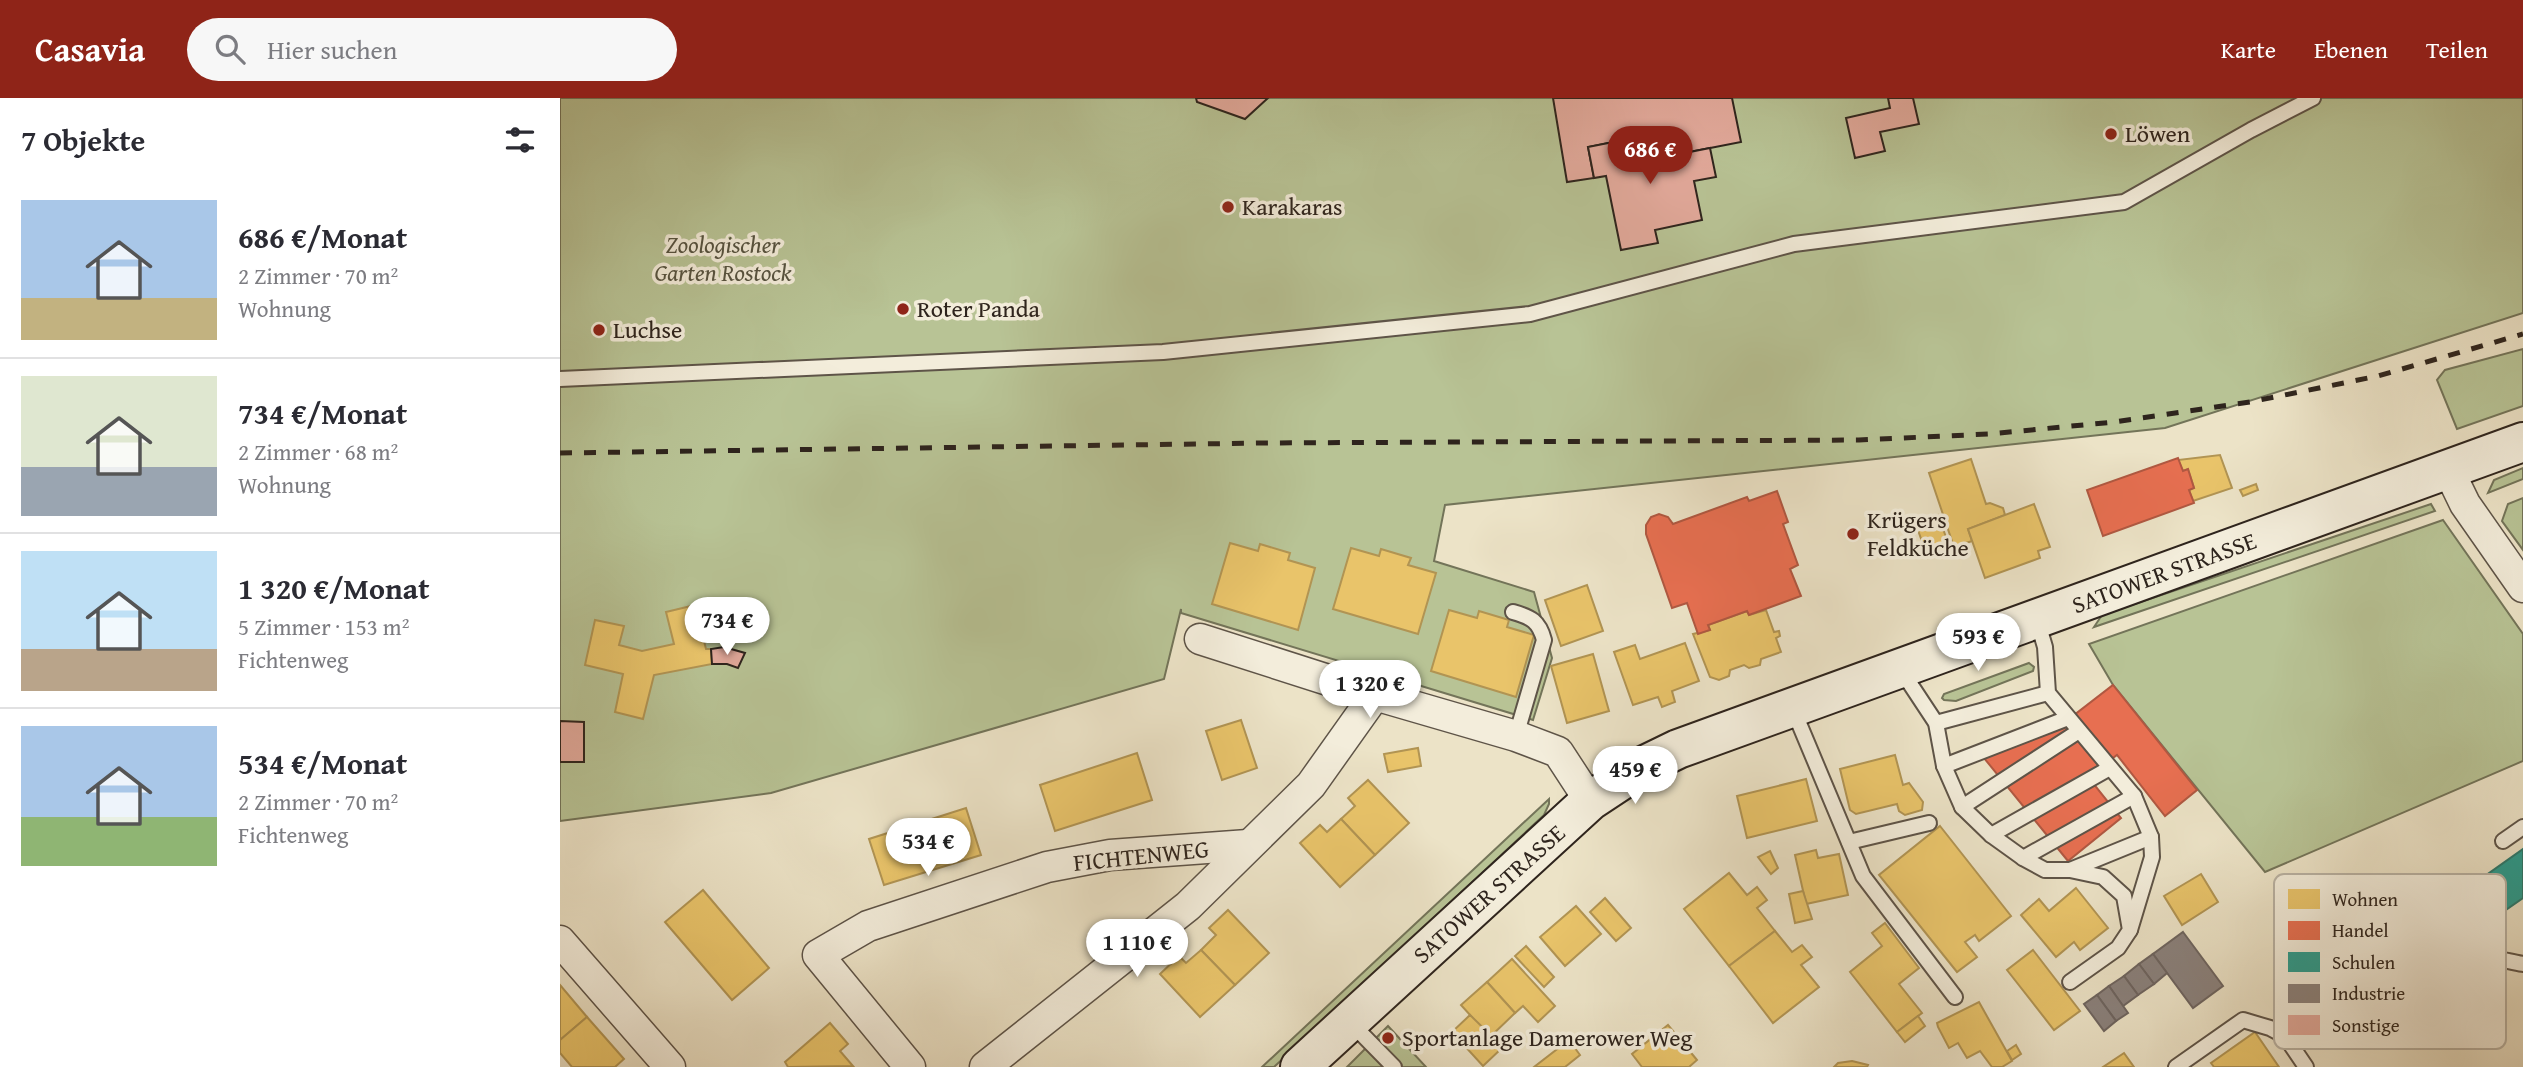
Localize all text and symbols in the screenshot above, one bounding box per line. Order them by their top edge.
search box [187,18,677,81]
text: Casavia [35,25,145,73]
icon: search [211,30,249,68]
text: Hier suchen [267,30,397,69]
text: Karte [2221,32,2276,67]
text: Ebenen [2314,32,2388,67]
text: Teilen [2426,32,2488,67]
place label: Löwen [2125,116,2191,151]
text: 7 Objekte [21,118,145,162]
icon: filters [501,121,539,159]
pin: 686 € [1601,126,1699,186]
marker: Löwen [2103,126,2119,142]
text: 686 € [1624,132,1676,165]
place label: Karakaras [1242,189,1343,224]
marker: Karakaras [1220,199,1236,215]
text: 686 €/Monat [238,215,407,259]
park label: Zoologischer Garten Rostock [655,227,792,290]
icon: home [77,228,161,312]
text: 2 Zimmer · 70 m² [238,259,398,292]
place label: Roter Panda [917,291,1041,326]
text: Wohnung [238,292,331,325]
marker: Roter Panda [895,301,911,317]
place label: Luchse [613,312,682,347]
marker: Luchse [591,322,607,338]
text: 734 €/Monat [238,391,407,435]
icon: home [77,404,161,488]
text: 2 Zimmer · 68 m² [238,435,398,468]
text: Wohnung [238,468,331,501]
place label: Krügers Feldküche [1867,502,1969,565]
street label: SATOWER STRASSE [2067,523,2261,622]
marker: Krügers Feldküche [1845,526,1861,542]
text: 1 320 €/Monat [238,566,430,610]
icon: home [77,579,161,663]
pin: 734 € [678,598,776,657]
text: 734 € [701,603,753,636]
text: 5 Zimmer · 153 m² [238,610,409,643]
pin: 593 € [1929,614,2027,673]
text: 593 € [1952,619,2004,652]
text: Fichtenweg [238,643,348,676]
pin: 1 320 € [1305,660,1435,720]
text: 1 320 € [1335,666,1405,699]
text: 534 €/Monat [238,741,407,785]
pin: 459 € [1586,746,1684,806]
text: 459 € [1609,752,1661,785]
icon: home [77,754,161,838]
text: 2 Zimmer · 70 m² [238,785,398,818]
street label: SATOWER STRASSE [1405,816,1572,972]
text: Fichtenweg [238,818,348,851]
pin: 534 € [879,818,977,878]
text: 534 € [902,824,954,857]
street label: FICHTENWEG [1071,831,1210,880]
legend [2274,874,2506,1049]
text: Wohnen [2332,885,2398,913]
text: Handel [2332,916,2389,944]
pin: 1 110 € [1072,920,1202,979]
text: 1 110 € [1102,925,1172,958]
text: Schulen [2332,948,2396,976]
text: Industrie [2332,979,2405,1007]
text: Sonstige [2332,1011,2400,1039]
place label: Sportanlage Damerower Weg [1402,1020,1693,1055]
marker: Sportanlage Damerower Weg [1380,1030,1396,1046]

